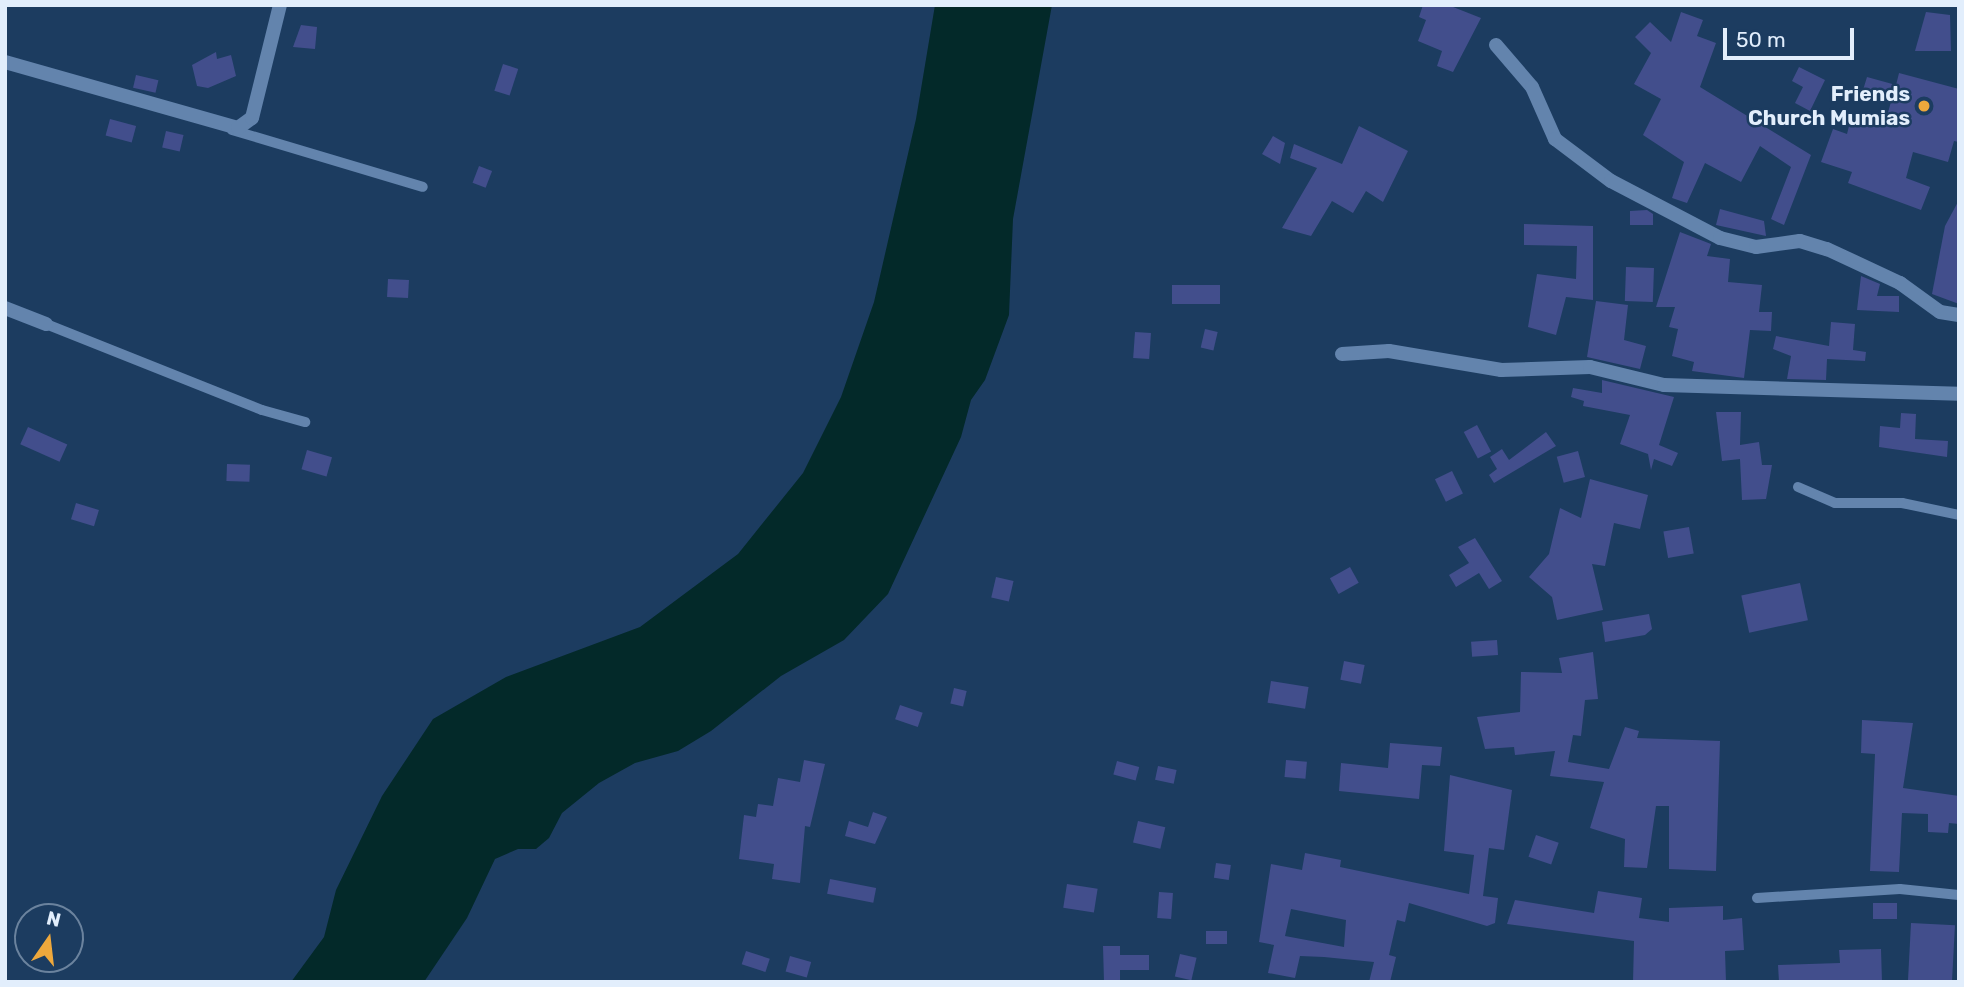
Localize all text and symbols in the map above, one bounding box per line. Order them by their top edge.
scale bar [1726,14,1857,58]
text: 50 m [1736,27,1786,52]
place label: Friends Church Mumias [1748,81,1910,131]
marker: Friends Church Mumias [1916,98,1932,114]
north arrow [14,903,84,973]
text: N [44,906,63,932]

